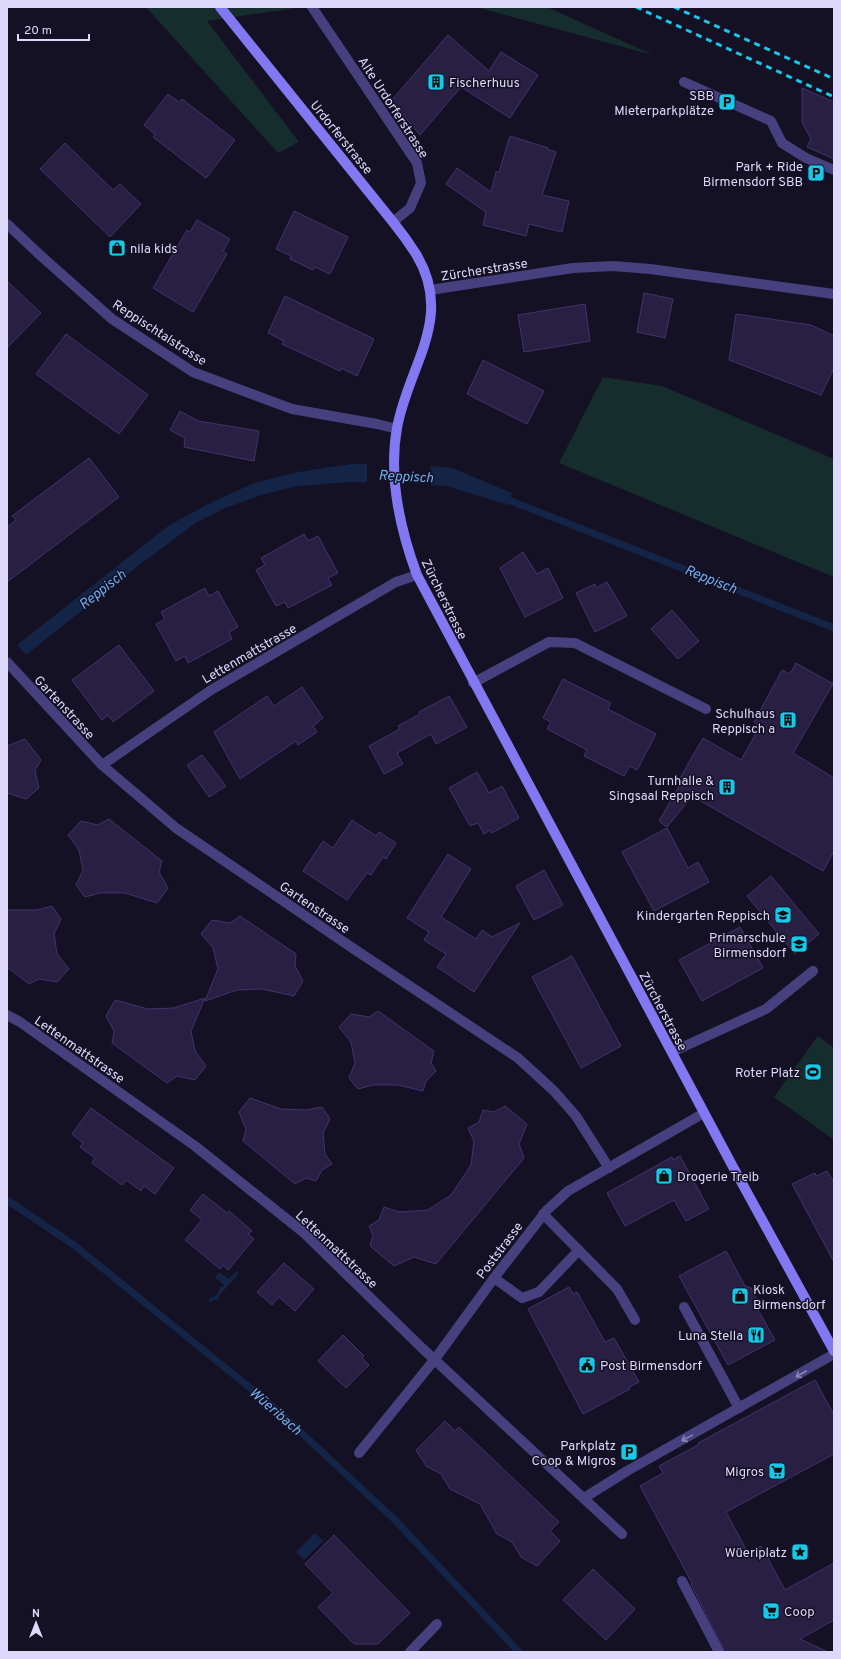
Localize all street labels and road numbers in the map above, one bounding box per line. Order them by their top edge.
street label: Alte Urdorferstrasse [354,54,431,162]
street label: Urdorferstrasse [306,98,375,178]
street label: Zürcherstrasse [440,256,529,286]
street label: Reppischtalstrasse [109,297,209,370]
street label: Zürcherstrasse [417,557,470,643]
street label: Lettenmattstrasse [200,621,300,688]
street label: Gartenstrasse [30,673,97,744]
street label: Gartenstrasse [276,879,352,938]
street label: Zürcherstrasse [635,969,690,1054]
street label: Lettenmattstrasse [31,1014,127,1088]
street label: Lettenmattstrasse [291,1208,380,1293]
street label: Poststrasse [474,1220,527,1283]

